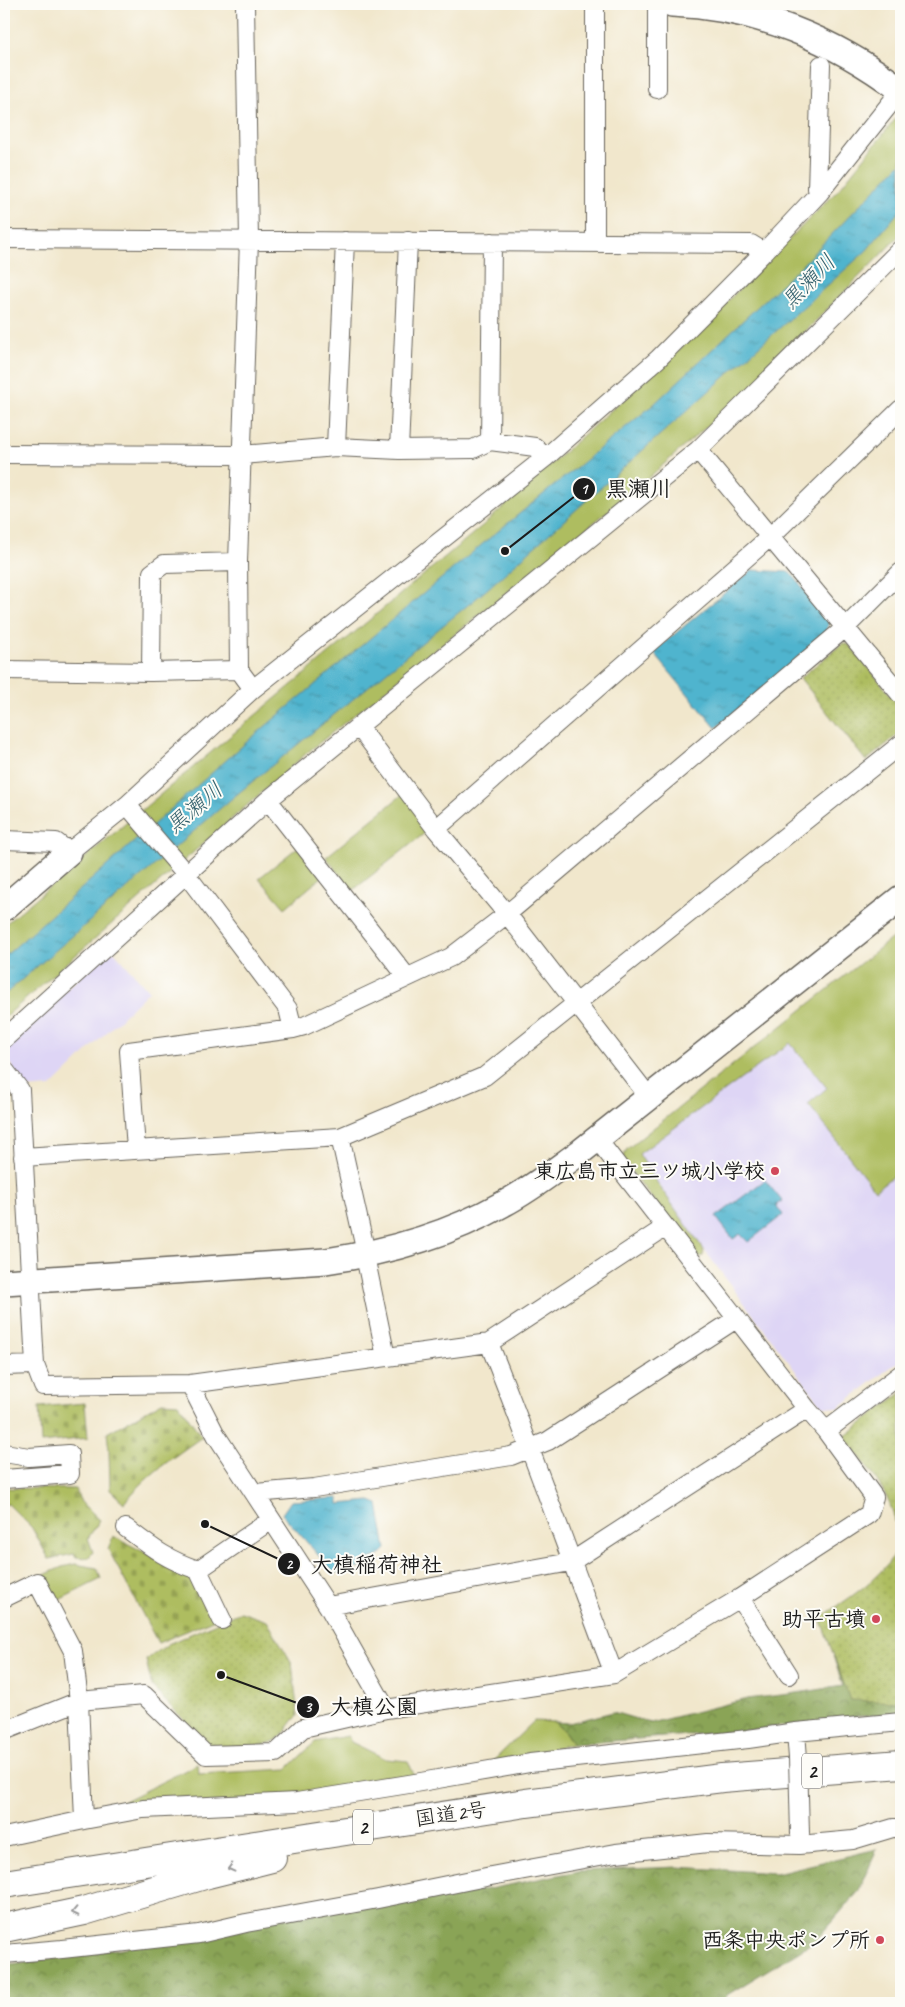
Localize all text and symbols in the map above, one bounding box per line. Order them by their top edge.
water label: 黒瀬川 [776,248,842,315]
callout: 黒瀬川 [571,470,682,507]
text: 黒瀬川 [606,475,672,503]
text: 1 [581,480,590,499]
water label: 黒瀬川 [160,776,229,840]
place label: 東広島市立三ツ城小学校 [534,1158,765,1184]
marker: 東広島市立三ツ城小学校 [769,1165,781,1177]
callout: 大槙稲荷神社 [276,1546,453,1583]
text: 大槙稲荷神社 [311,1551,443,1579]
text: 2 [286,1555,294,1574]
place label: 助平古墳 [782,1606,866,1632]
marker: 助平古墳 [870,1613,882,1625]
callout: 大槙公園 [295,1688,428,1725]
text: 大槙公園 [330,1693,418,1721]
text: 3 [305,1698,313,1717]
road number: 2 [802,1754,822,1788]
street label: 国道2号 [413,1796,489,1832]
road number: 2 [353,1810,373,1844]
one-way arrow [227,1862,236,1873]
one-way arrow [71,1907,80,1917]
place label: 西条中央ポンプ所 [702,1927,870,1953]
marker: 西条中央ポンプ所 [874,1934,886,1946]

